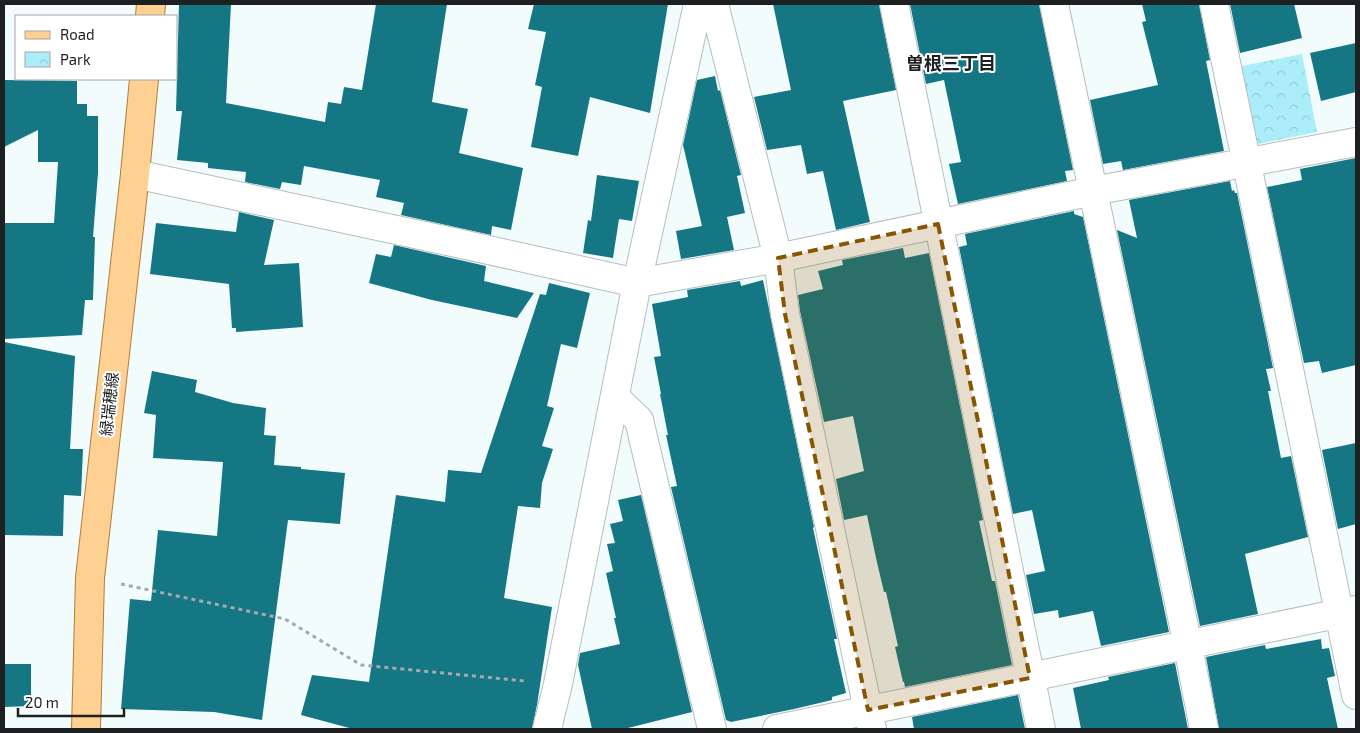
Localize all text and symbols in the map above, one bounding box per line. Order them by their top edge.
legend [15,15,178,80]
text: Road [60,25,95,43]
text: Park [60,50,91,68]
district label: 曽根三丁目 [906,52,996,74]
street label: 緑瑞穂線 [96,371,121,437]
scale bar [18,686,124,718]
text: 20 m [25,693,59,711]

